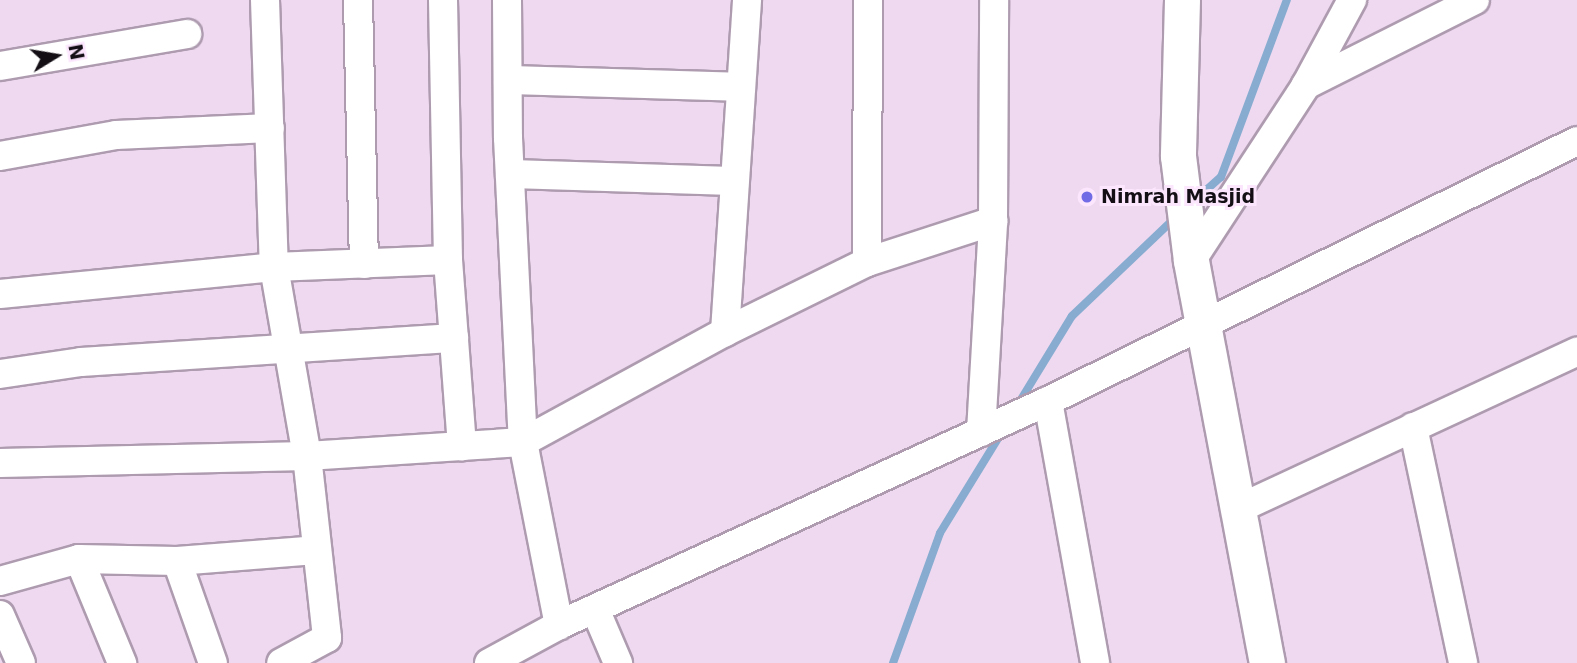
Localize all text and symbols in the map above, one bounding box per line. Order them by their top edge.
north arrow [21,21,91,91]
text: N [64,42,89,62]
place label: Nimrah Masjid [1101,186,1255,208]
marker: Nimrah Masjid [1079,189,1095,205]

